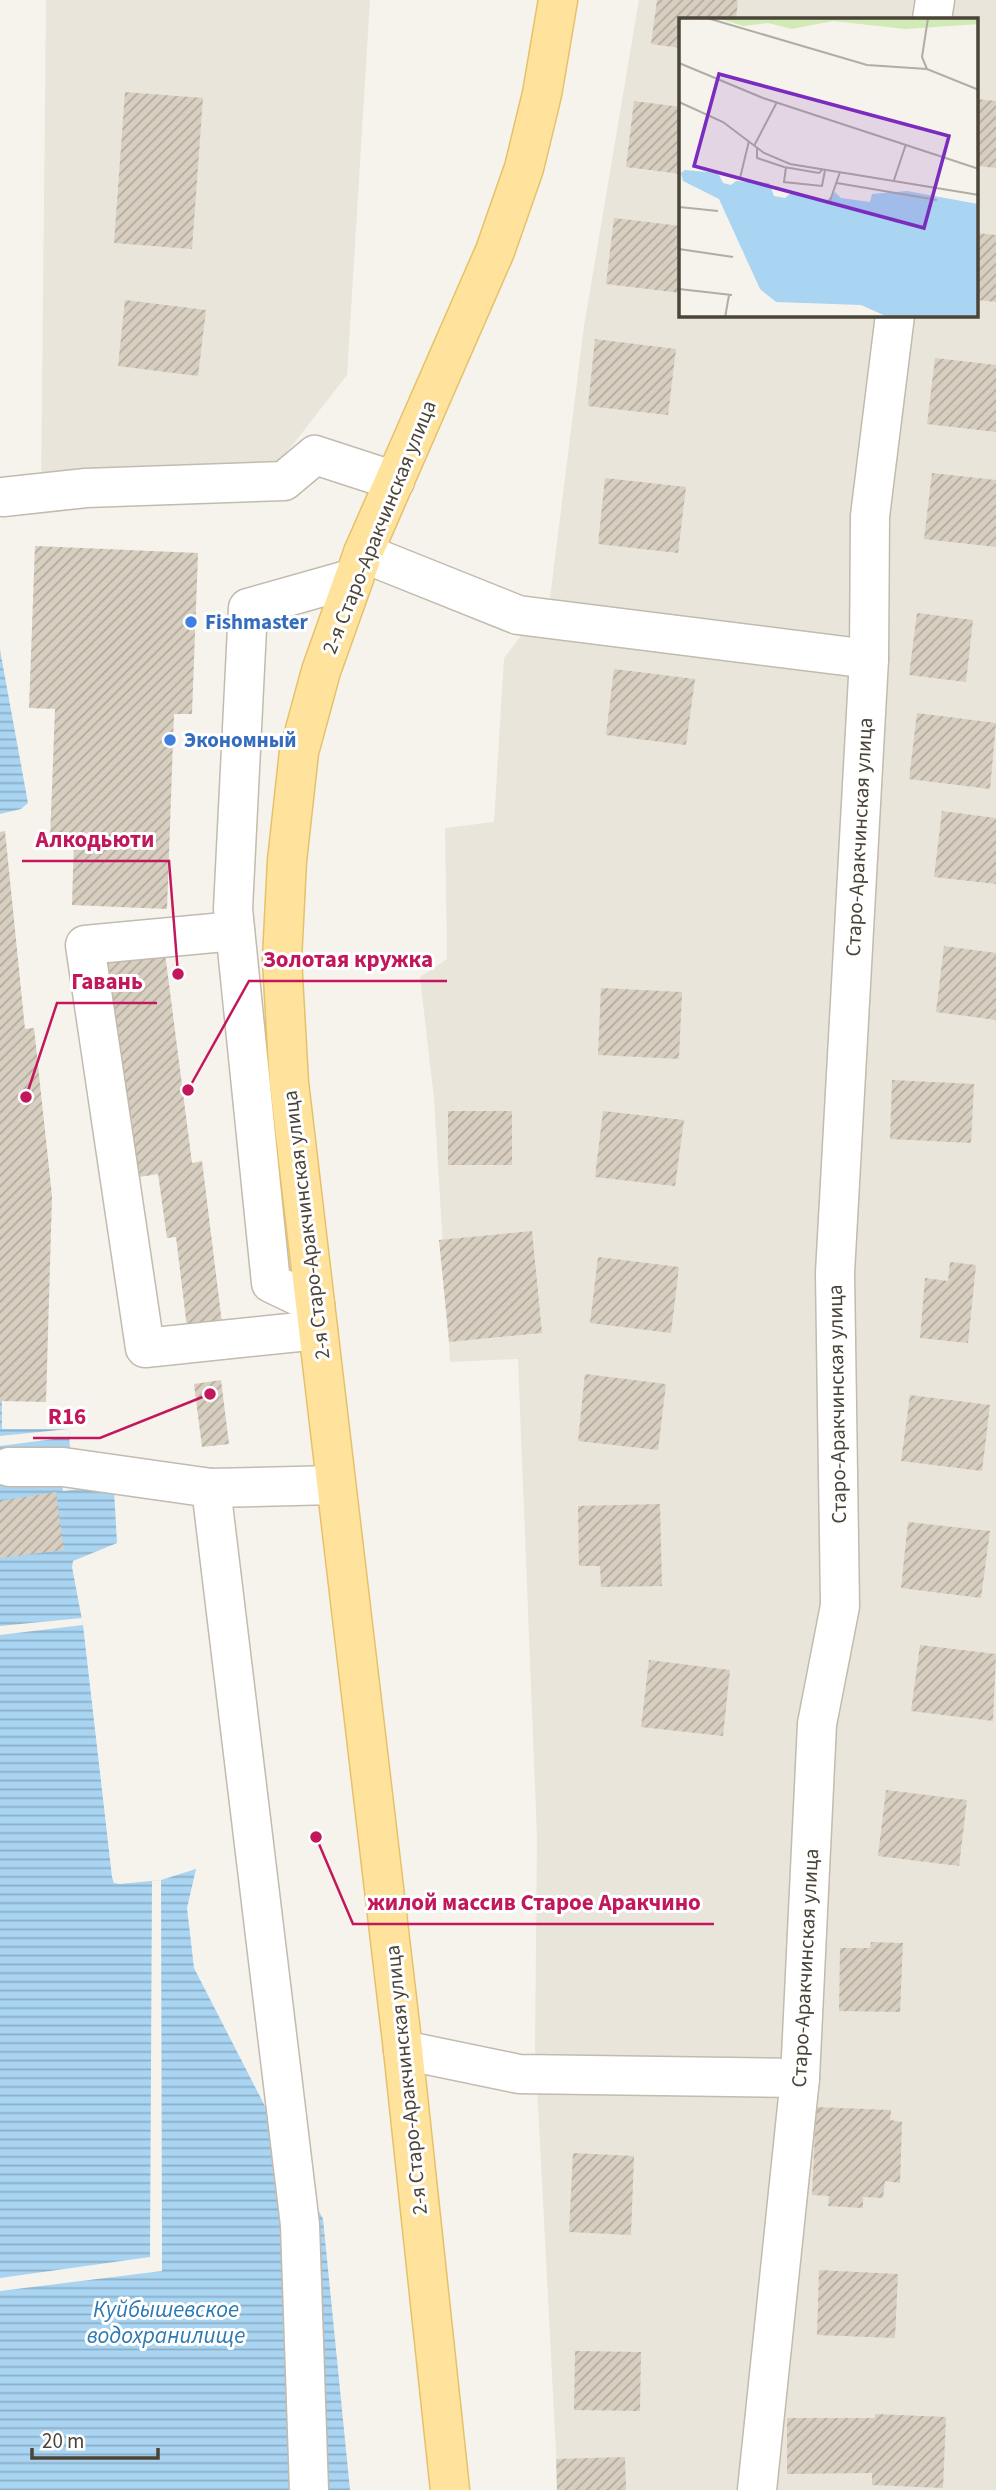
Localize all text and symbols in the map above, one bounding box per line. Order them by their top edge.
inset map [679,18,978,317]
street label: 2-я Старо-Аракчинская улица [314,396,444,658]
place label: Fishmaster [205,607,309,637]
marker: Fishmaster [183,614,199,630]
street label: Старо-Аракчинская улица [838,717,880,957]
place label: Экономный [184,725,297,755]
marker: Экономный [162,732,178,748]
callout: Алкодьюти [22,817,169,861]
text: Алкодьюти [35,823,154,856]
callout: Золотая кружка [249,937,447,981]
text: Золотая кружка [263,943,433,976]
callout: Гавань [57,959,157,1003]
text: Гавань [71,965,143,998]
street label: 2-я Старо-Аракчинская улица [275,1089,337,1361]
street label: Старо-Аракчинская улица [820,1284,854,1524]
callout: R16 [33,1394,100,1438]
text: R16 [48,1400,86,1433]
street label: Старо-Аракчинская улица [784,1848,826,2088]
callout: жилой массив Старое Аракчино [353,1880,714,1924]
text: жилой массив Старое Аракчино [367,1886,701,1919]
street label: 2-я Старо-Аракчинская улица [377,1944,435,2216]
water label: Куйбышевское водохранилище [87,2293,245,2352]
scale bar [32,2416,158,2460]
text: 20 m [42,2426,84,2456]

